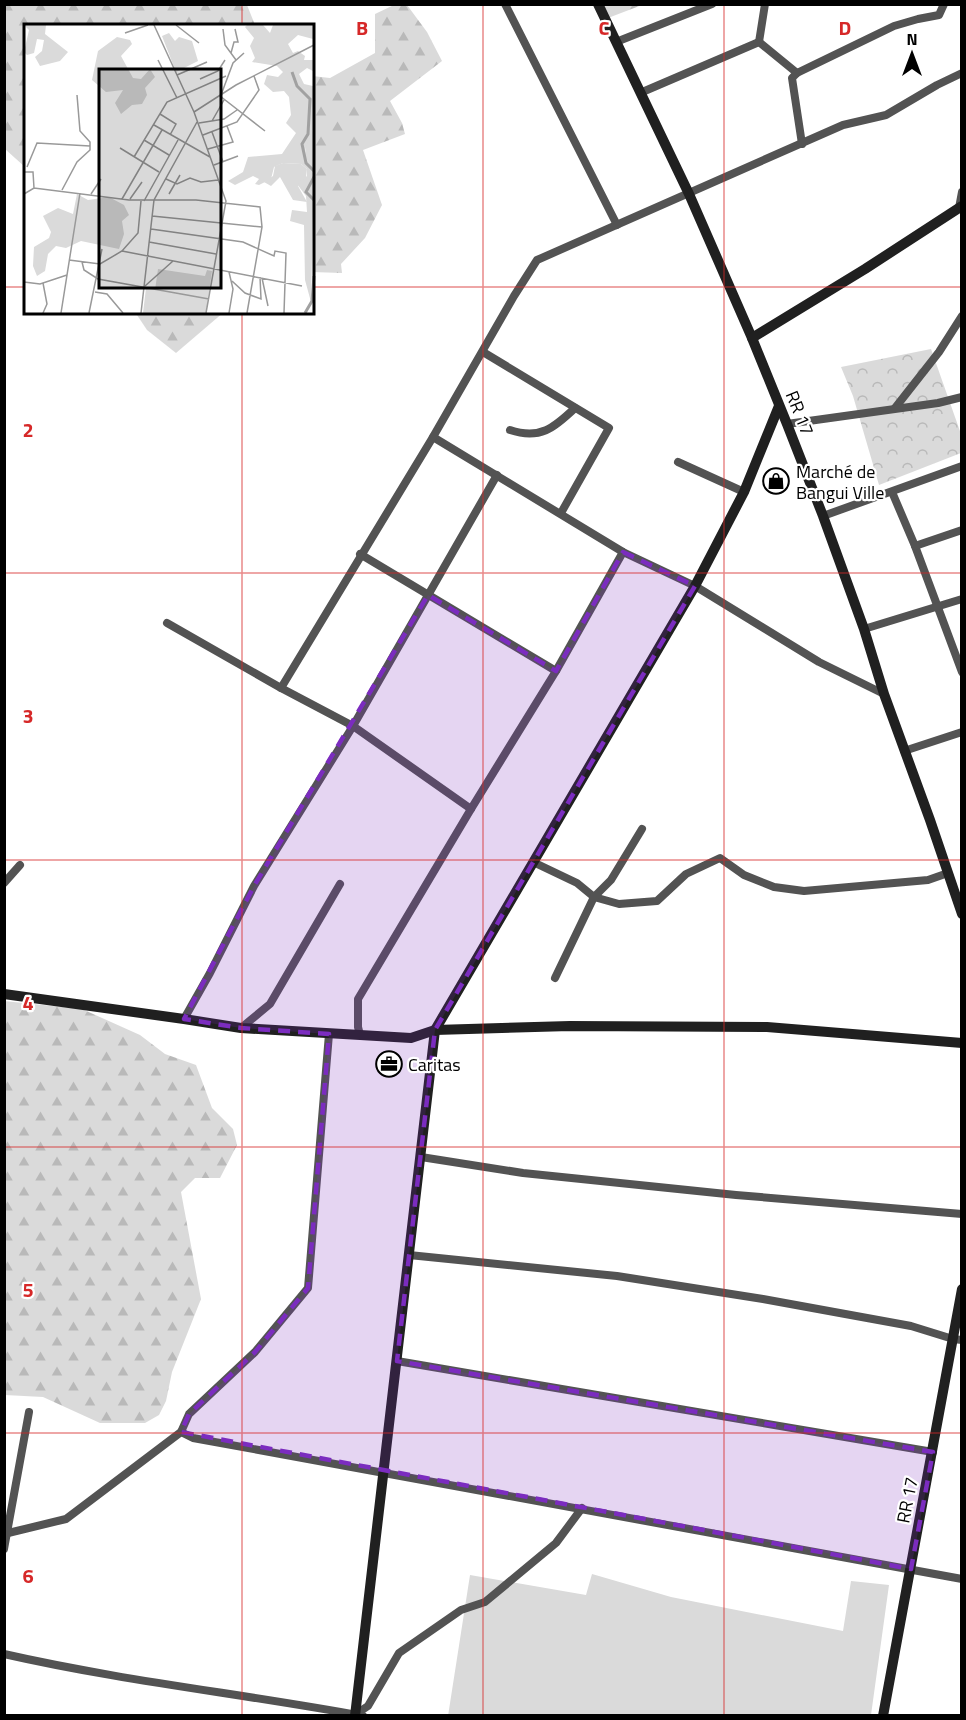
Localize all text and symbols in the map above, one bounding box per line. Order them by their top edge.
text: B [356,12,368,43]
text: C [599,12,610,43]
text: D [839,12,851,43]
inset map [24,24,314,314]
north arrow [882,24,942,84]
text: N [906,27,918,51]
street label: RR 17 [779,386,821,440]
text: 2 [22,414,34,445]
place label: Marché de Bangui Ville [796,458,884,506]
shop icon: Marché de Bangui Ville [761,466,791,496]
text: 3 [22,700,34,731]
text: 4 [22,987,34,1018]
office icon: Caritas [374,1049,404,1079]
place label: Caritas [408,1051,461,1078]
text: 5 [22,1274,34,1305]
street label: RR 17 [889,1475,925,1525]
text: 6 [22,1560,34,1591]

